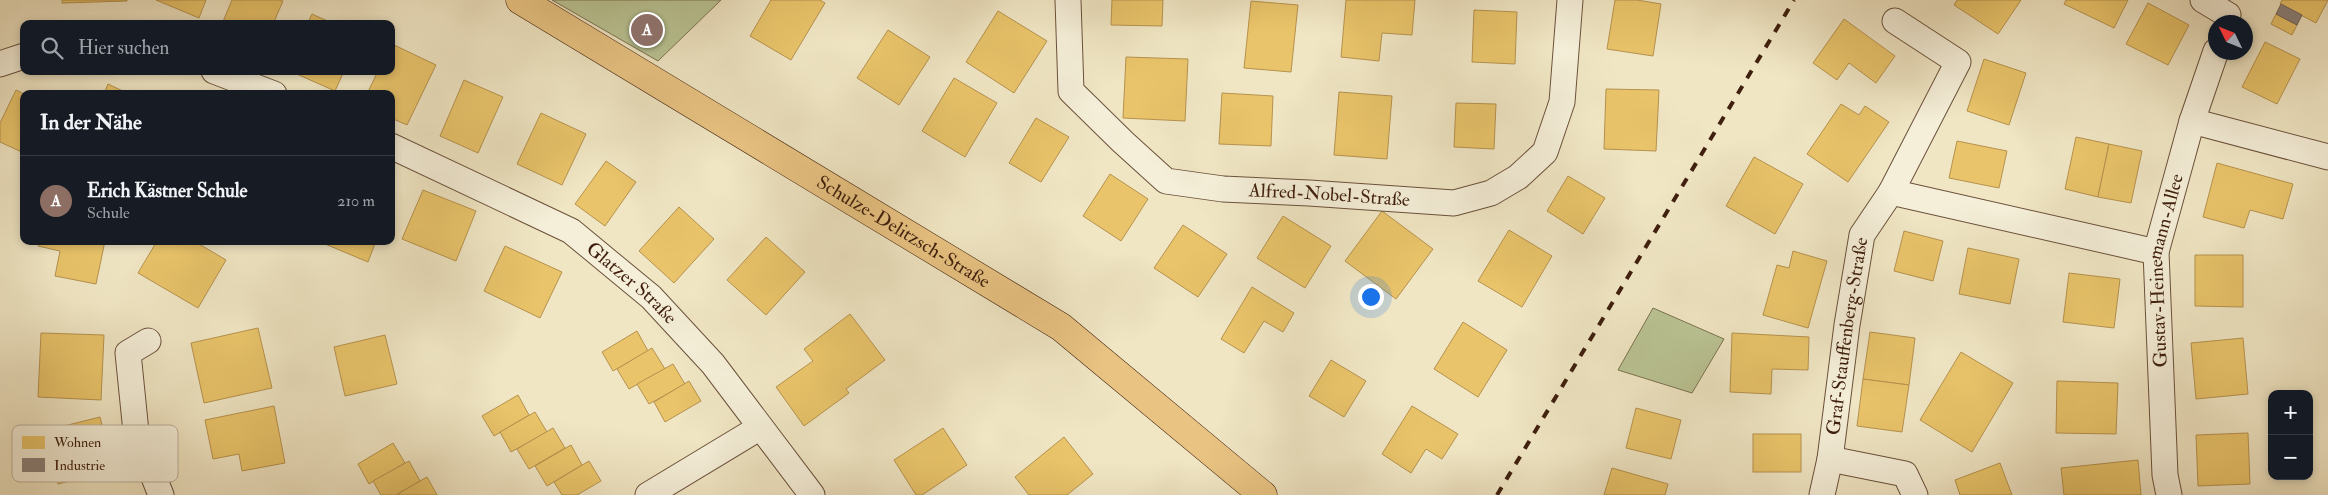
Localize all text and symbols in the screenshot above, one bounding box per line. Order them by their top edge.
pin: A [631,11,663,49]
north arrow [2208,15,2253,60]
search box [20,20,395,75]
icon: search [38,34,66,62]
text: Hier suchen [78,36,169,60]
text: In der Nähe [40,109,142,136]
street label: Schulze-Delitzsch-Straße [812,170,995,293]
street label: Gustav-Heinemann-Allee [2142,171,2189,368]
street label: Alfred-Nobel-Straße [1247,178,1411,212]
text: Erich Kästner Schule [87,179,248,203]
text: A [51,191,61,211]
text: 210 m [337,191,375,211]
text: Schule [87,203,130,223]
street label: Graf-Stauffenberg-Straße [1821,235,1873,436]
street label: Glatzer Straße [581,237,682,329]
your location [1358,284,1384,310]
map controls [2268,390,2313,480]
button: + [2268,390,2313,435]
legend [12,425,178,482]
text: Wohnen [53,434,101,451]
button: − [2268,435,2313,480]
text: Industrie [54,457,105,474]

